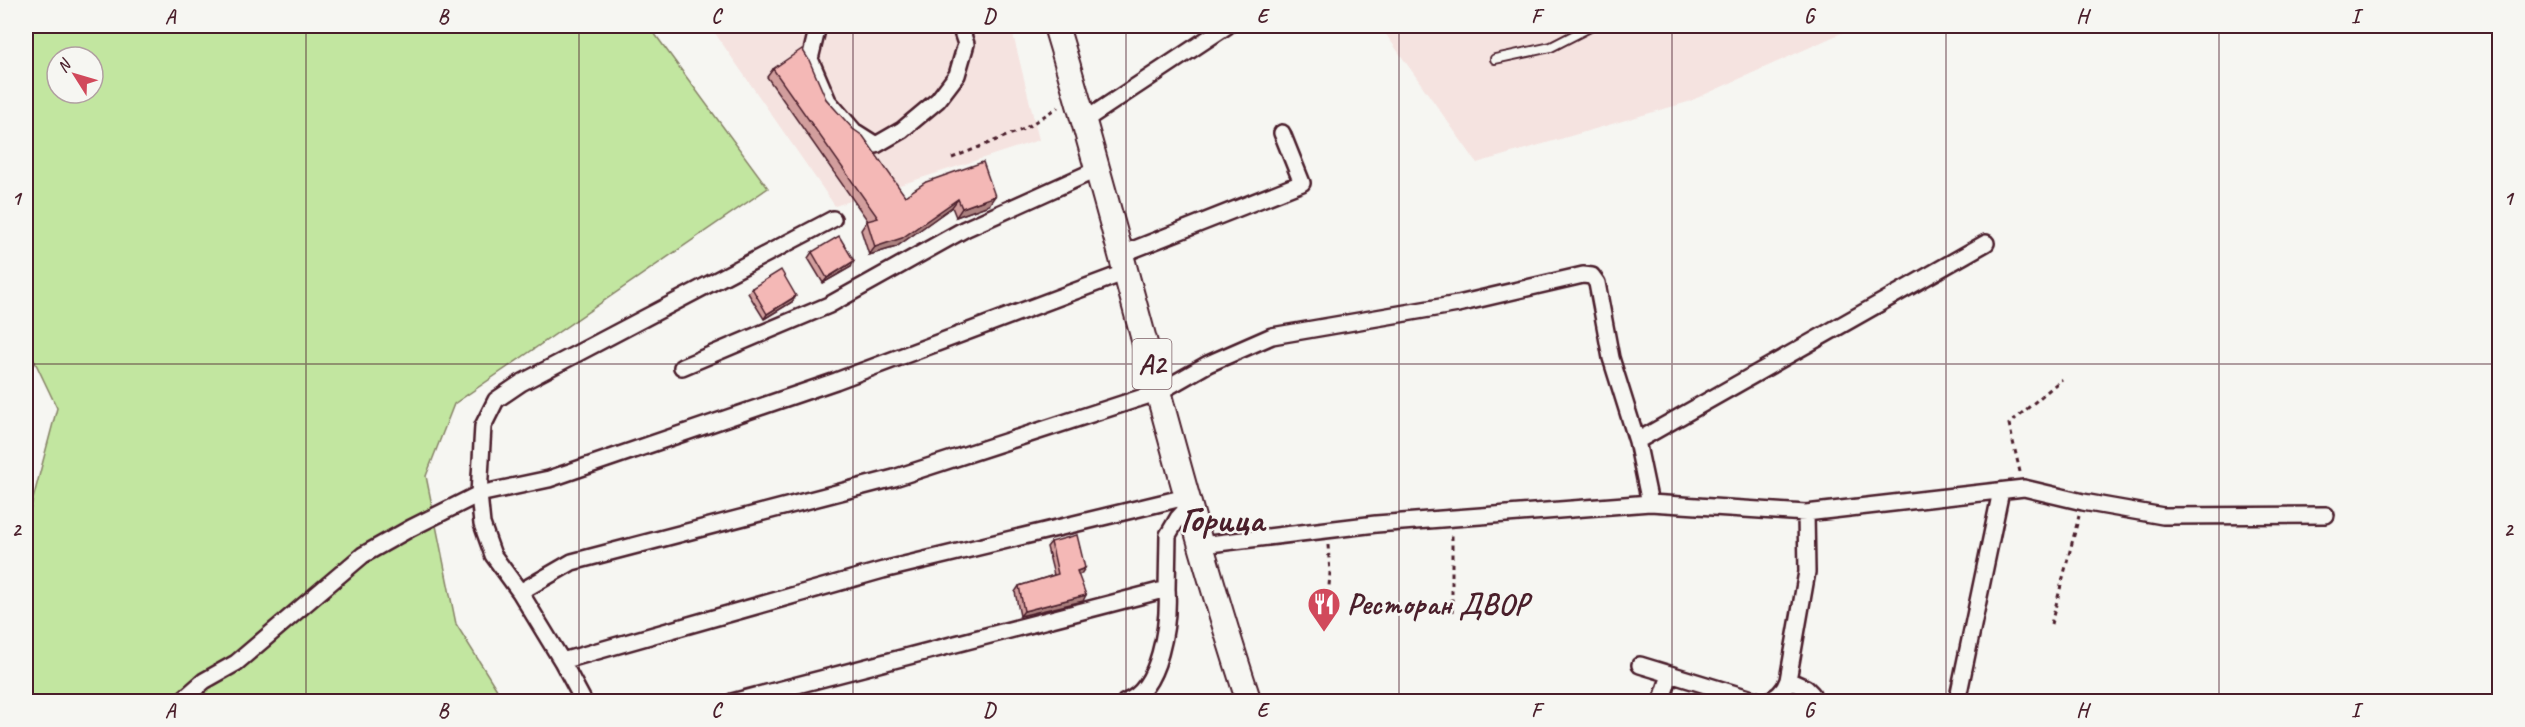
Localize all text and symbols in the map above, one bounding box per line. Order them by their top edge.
text: A [165,4,177,29]
text: B [438,4,450,29]
text: C [711,4,723,29]
text: D [983,4,997,29]
text: E [1257,4,1271,29]
text: F [1531,4,1545,29]
text: G [1804,4,1817,29]
text: H [2076,4,2091,29]
text: I [2351,4,2364,29]
north arrow [45,45,105,105]
text: N [53,54,77,77]
text: 1 [12,186,23,211]
text: 1 [2504,186,2515,211]
road number: A2 [1132,339,1172,389]
district label: Горица [1180,496,1267,542]
text: 2 [12,517,23,542]
text: 2 [2504,517,2515,542]
place label: Ресторан ДВОР [1347,585,1533,623]
restaurant icon: Ресторан ДВОР [1306,586,1342,633]
text: A [165,698,177,723]
text: B [438,698,450,723]
text: C [711,698,723,723]
text: D [983,698,997,723]
text: E [1257,698,1271,723]
text: F [1531,698,1545,723]
text: G [1804,698,1817,723]
text: H [2076,698,2091,723]
text: I [2351,698,2364,723]

